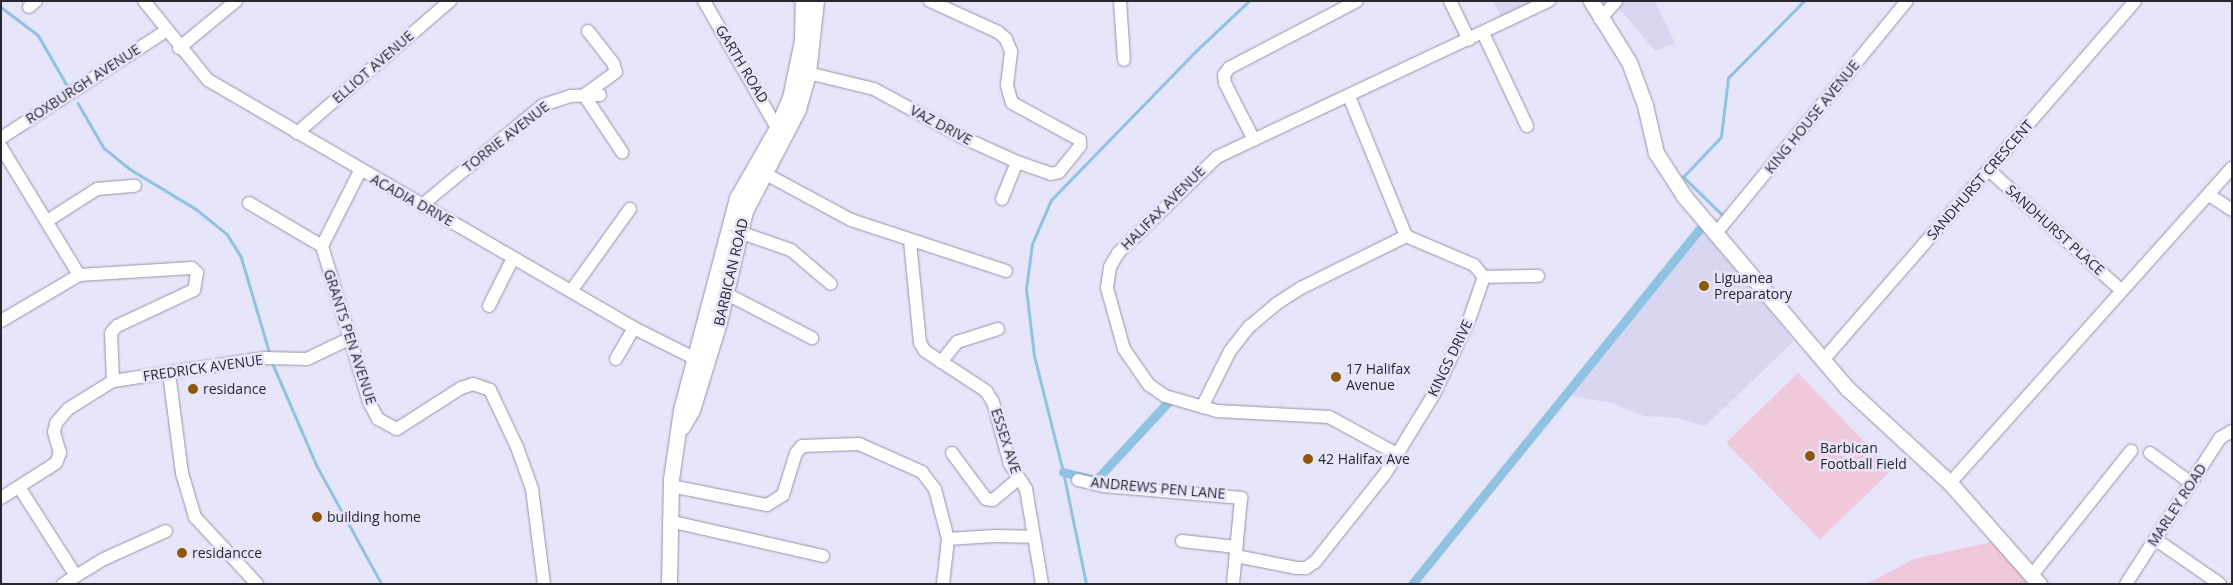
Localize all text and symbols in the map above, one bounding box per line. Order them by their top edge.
street label: GARTH ROAD [712,22,772,106]
street label: ELLIOT AVENUE [329,27,417,107]
street label: ROXBURGH AVENUE [23,41,143,127]
street label: KING HOUSE AVENUE [1761,57,1863,177]
street label: TORRIE AVENUE [460,98,552,176]
street label: VAZ DRIVE [907,102,975,148]
street label: SANDHURST CRESCENT [1923,117,2037,243]
street label: HALIFAX AVENUE [1118,163,1208,253]
street label: ACADIA DRIVE [368,170,456,230]
street label: SANDHURST PLACE [2002,181,2108,279]
street label: BARBICAN ROAD [710,217,752,327]
street label: GRANTS PEN AVENUE [320,267,380,407]
place label: Liguanea Preparatory [1714,270,1792,302]
marker: Liguanea Preparatory [1698,280,1710,292]
street label: KINGS DRIVE [1424,317,1476,399]
street label: FREDRICK AVENUE [142,351,264,385]
place label: 17 Halifax Avenue [1346,361,1411,394]
marker: 17 Halifax Avenue [1330,371,1342,383]
place label: residance [203,381,266,397]
marker: residance [187,383,199,395]
street label: ESSEX AVE [988,406,1024,476]
place label: Barbican Football Field [1820,440,1907,472]
marker: Barbican Football Field [1804,450,1816,462]
place label: 42 Halifax Ave [1318,451,1410,467]
marker: 42 Halifax Ave [1302,453,1314,465]
street label: MARLEY ROAD [2144,461,2210,549]
street label: ANDREWS PEN LANE [1090,474,1226,502]
place label: building home [327,509,421,525]
marker: building home [311,511,323,523]
place label: residancce [192,545,262,561]
marker: residancce [176,547,188,559]

